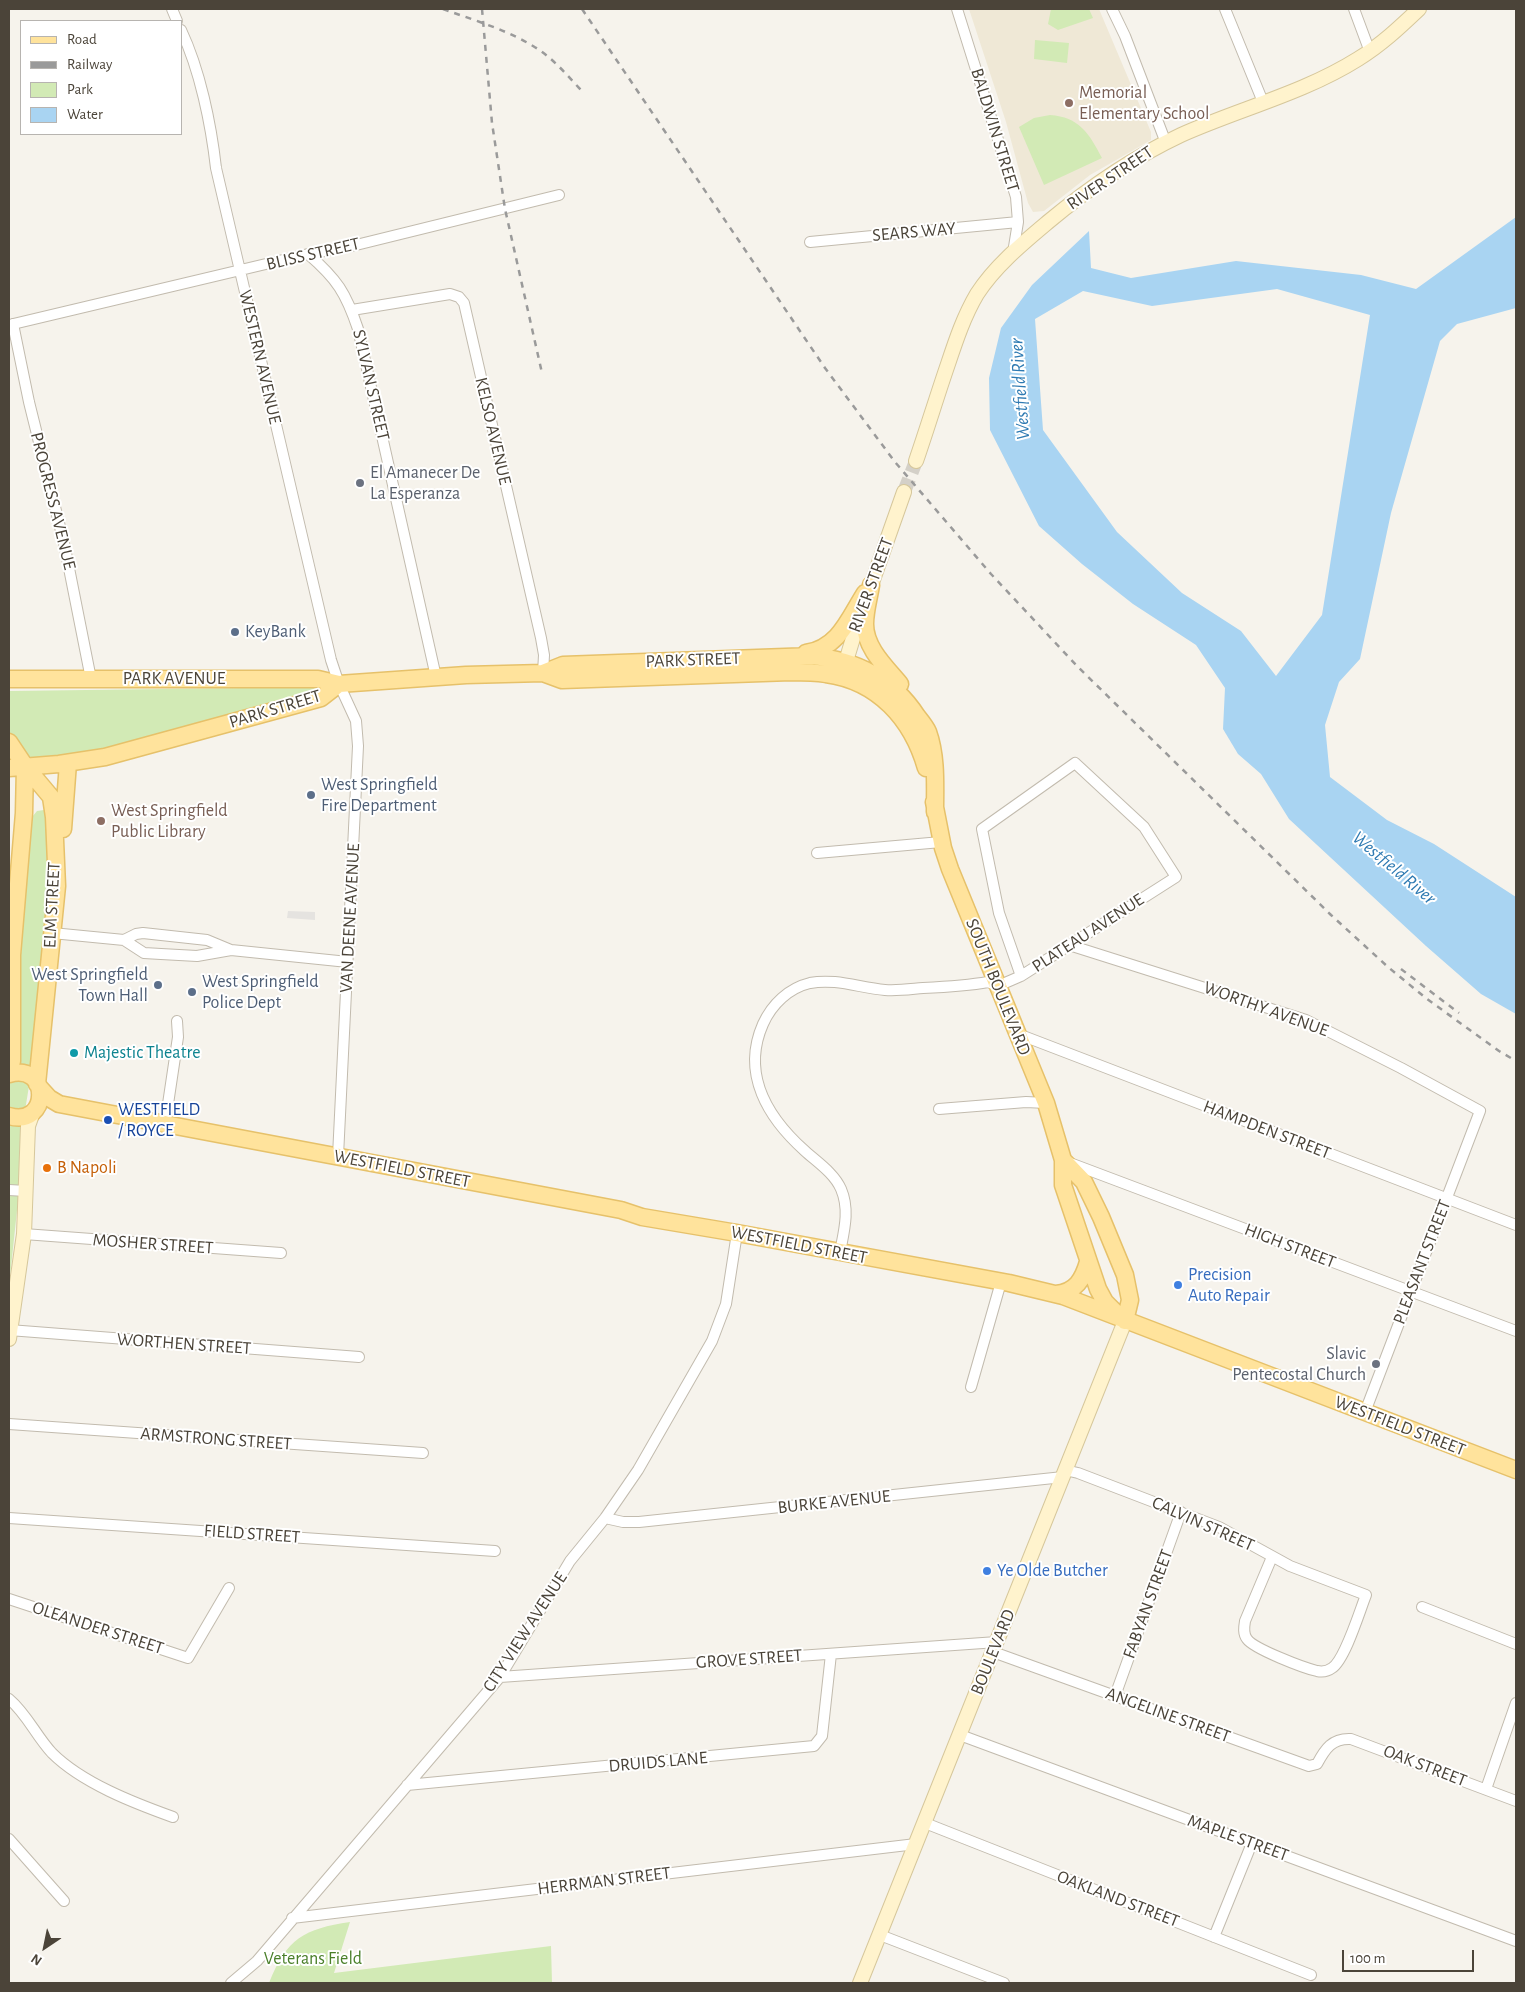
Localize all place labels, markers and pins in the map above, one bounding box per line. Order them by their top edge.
place label: Memorial Elementary School [1079,82,1209,125]
marker: Memorial Elementary School [1063,97,1075,109]
place label: El Amanecer De La Esperanza [370,462,480,504]
marker: El Amanecer De La Esperanza [354,477,366,489]
place label: KeyBank [245,621,306,643]
marker: KeyBank [229,626,241,638]
place label: West Springfield Fire Department [321,774,438,816]
marker: West Springfield Fire Department [305,789,317,801]
place label: West Springfield Public Library [111,800,228,842]
marker: West Springfield Public Library [95,815,107,827]
place label: West Springfield Town Hall [31,964,148,1006]
place label: West Springfield Police Dept [202,971,319,1014]
marker: West Springfield Town Hall [152,979,164,991]
marker: West Springfield Police Dept [186,986,198,998]
place label: Majestic Theatre [84,1042,201,1064]
marker: Majestic Theatre [68,1047,80,1059]
place label: WESTFIELD / ROYCE [118,1099,200,1142]
marker: WESTFIELD / ROYCE [102,1114,114,1126]
place label: B Napoli [57,1157,117,1179]
marker: B Napoli [41,1162,53,1174]
place label: Precision Auto Repair [1188,1264,1270,1306]
marker: Precision Auto Repair [1172,1279,1184,1291]
place label: Slavic Pentecostal Church [1232,1343,1366,1386]
marker: Slavic Pentecostal Church [1370,1358,1382,1370]
place label: Ye Olde Butcher [997,1560,1108,1582]
marker: Ye Olde Butcher [981,1565,993,1577]

